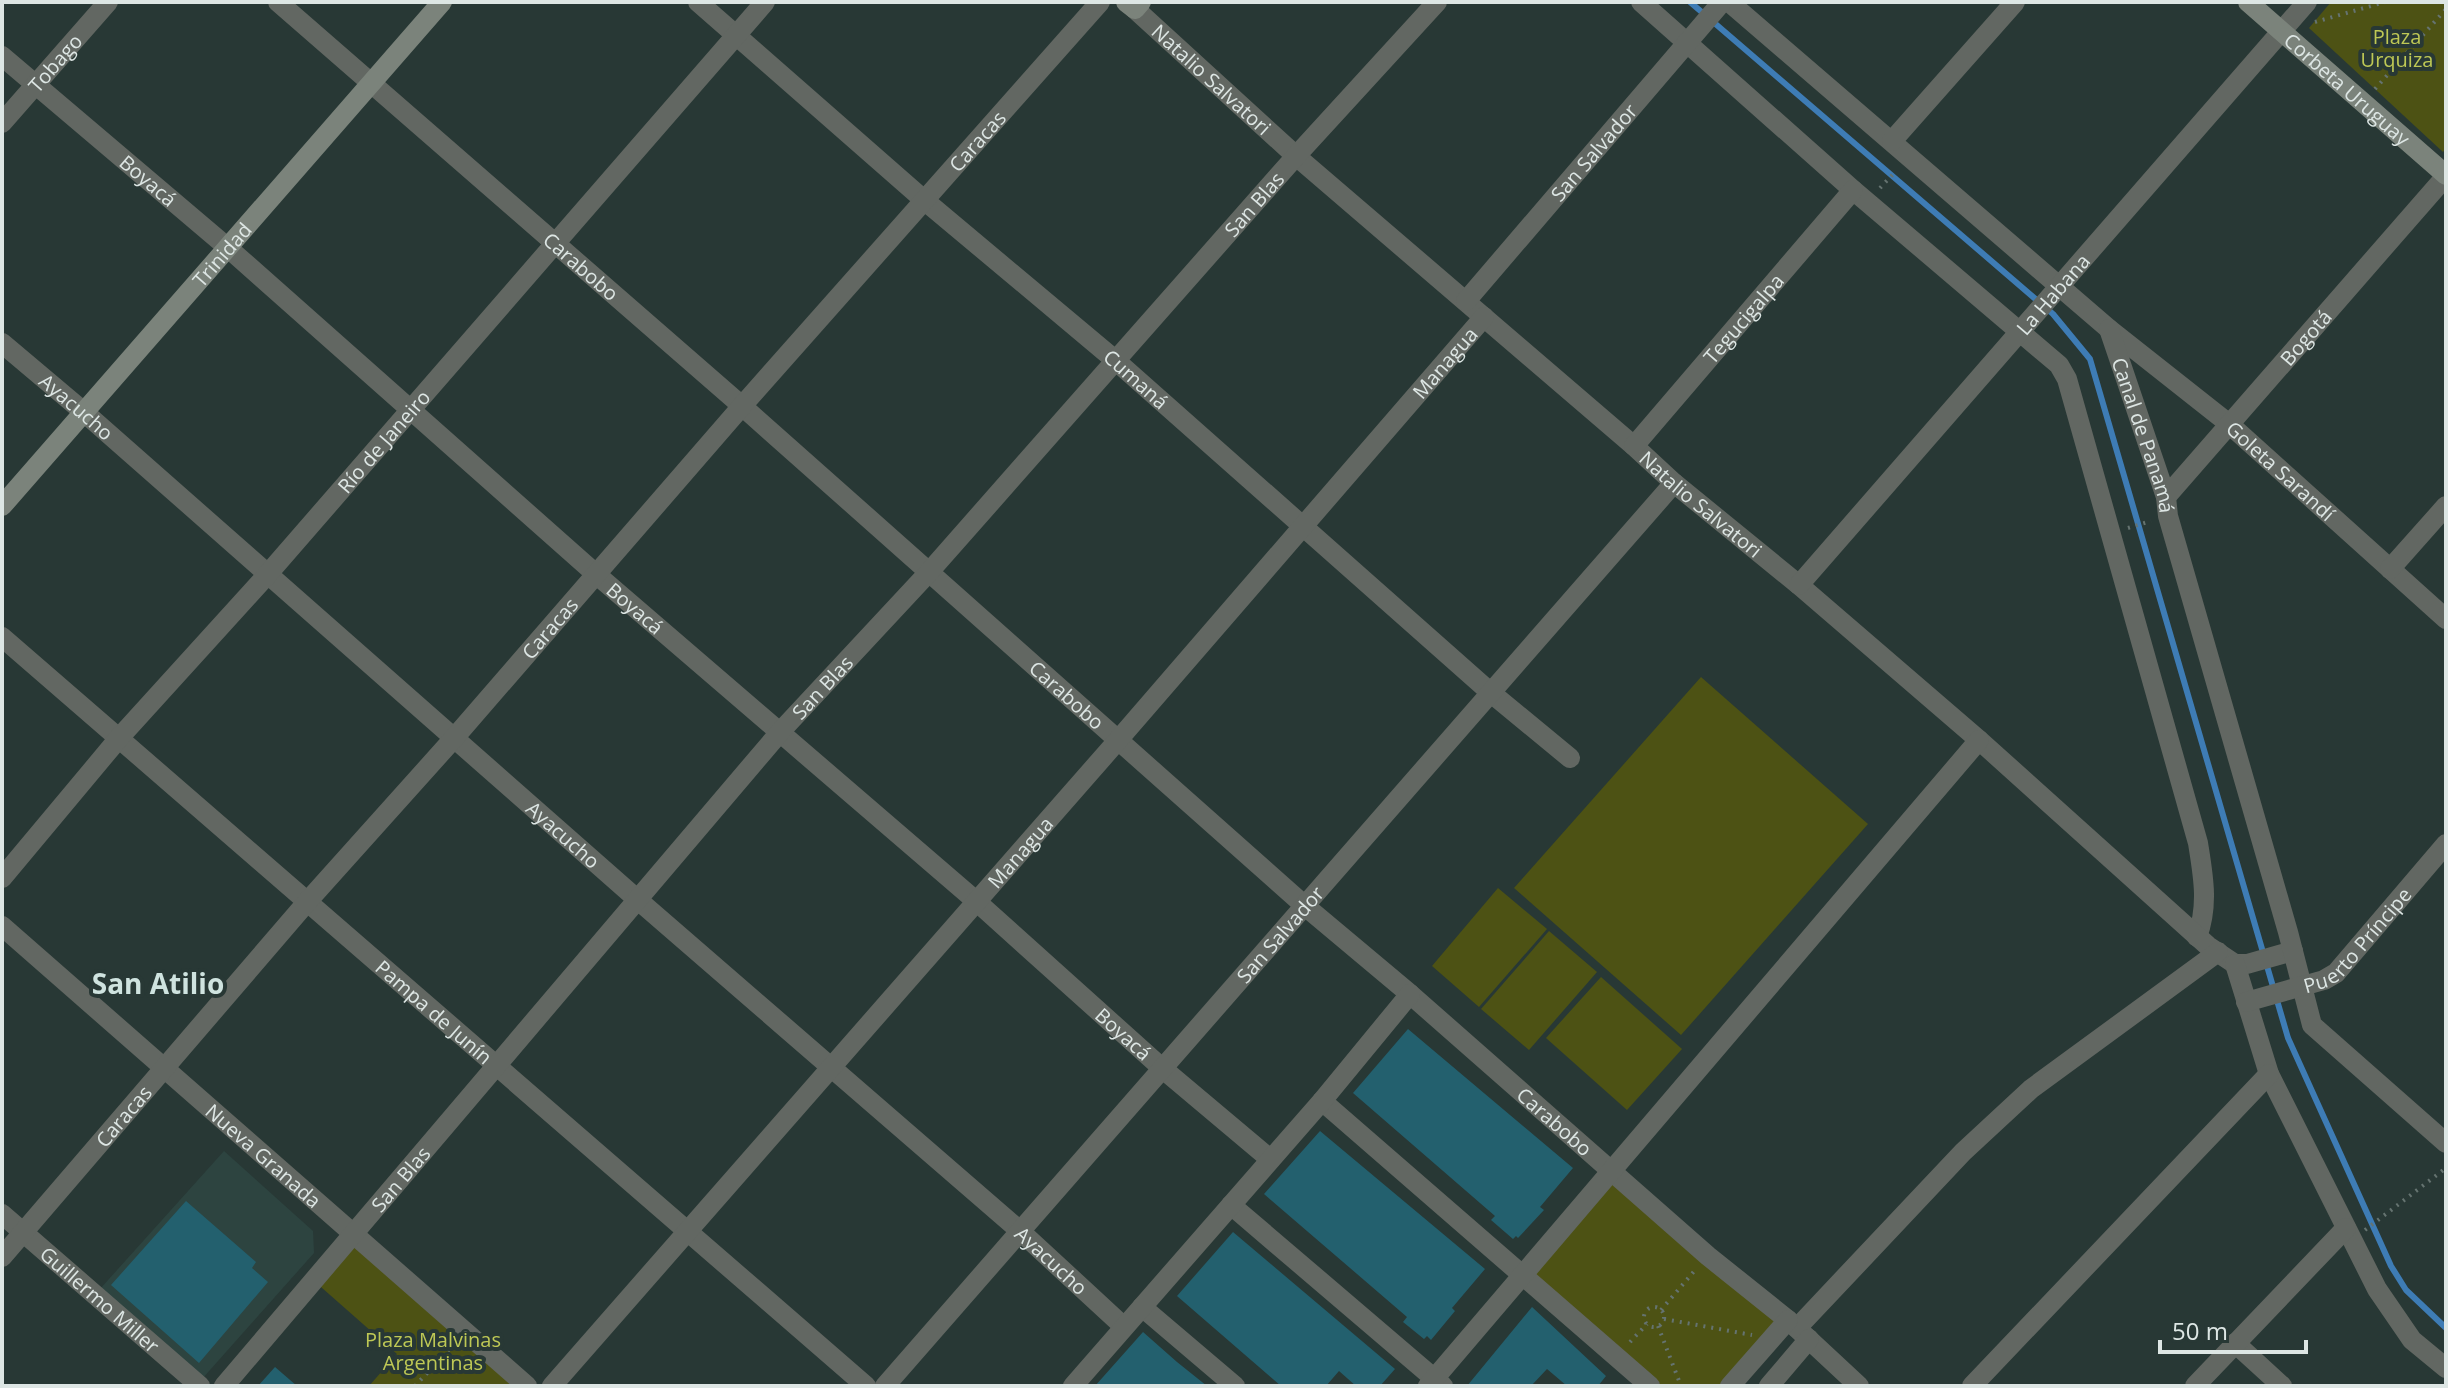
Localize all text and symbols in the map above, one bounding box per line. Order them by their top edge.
street label: Natalio Salvatori [1146,18,1277,141]
park label: Plaza Urquiza [2361,23,2433,73]
street label: Corbeta Uruguay [2279,26,2417,152]
street label: Tobago [22,28,88,98]
street label: San Salvador [1544,98,1643,207]
street label: Caracas [943,105,1011,177]
street label: Boyacá [114,148,183,212]
street label: San Blas [1218,166,1290,242]
street label: Trinidad [186,216,257,292]
street label: Carabobo [538,226,625,306]
street label: La Habana [2010,248,2095,340]
street label: Tegucigalpa [1697,268,1789,369]
street label: Bogotá [2273,303,2337,371]
street label: Managua [1406,321,1483,404]
street label: Cumaná [1098,343,1174,415]
street label: Canal de Panamá [2106,354,2181,514]
street label: Ayacucho [34,367,120,446]
street label: Río de Janeiro [331,384,436,499]
street label: Goleta Sarandí [2221,415,2342,527]
street label: Natalio Salvatori [1634,444,1768,563]
street label: Boyacá [601,576,669,640]
street label: Caracas [515,591,584,664]
street label: San Blas [785,649,859,725]
street label: Carabobo [1024,654,1110,735]
street label: Ayacucho [521,795,606,874]
street label: Managua [981,811,1059,894]
street label: San Salvador [1230,880,1330,988]
street label: Puerto Príncipe [2300,881,2417,999]
street label: Pampa de Junín [370,954,498,1070]
district label: San Atilio [92,964,224,1002]
street label: Boyacá [1090,1001,1158,1066]
street label: Caracas [89,1079,157,1153]
street label: Carabobo [1511,1081,1598,1162]
street label: Nueva Granada [200,1097,327,1213]
street label: San Blas [365,1140,436,1217]
street label: Ayacucho [1010,1220,1094,1300]
street label: Guillermo Miller [35,1240,166,1359]
scale bar [2160,1304,2306,1354]
text: 50 m [2172,1314,2228,1347]
park label: Plaza Malvinas Argentinas [365,1326,501,1376]

